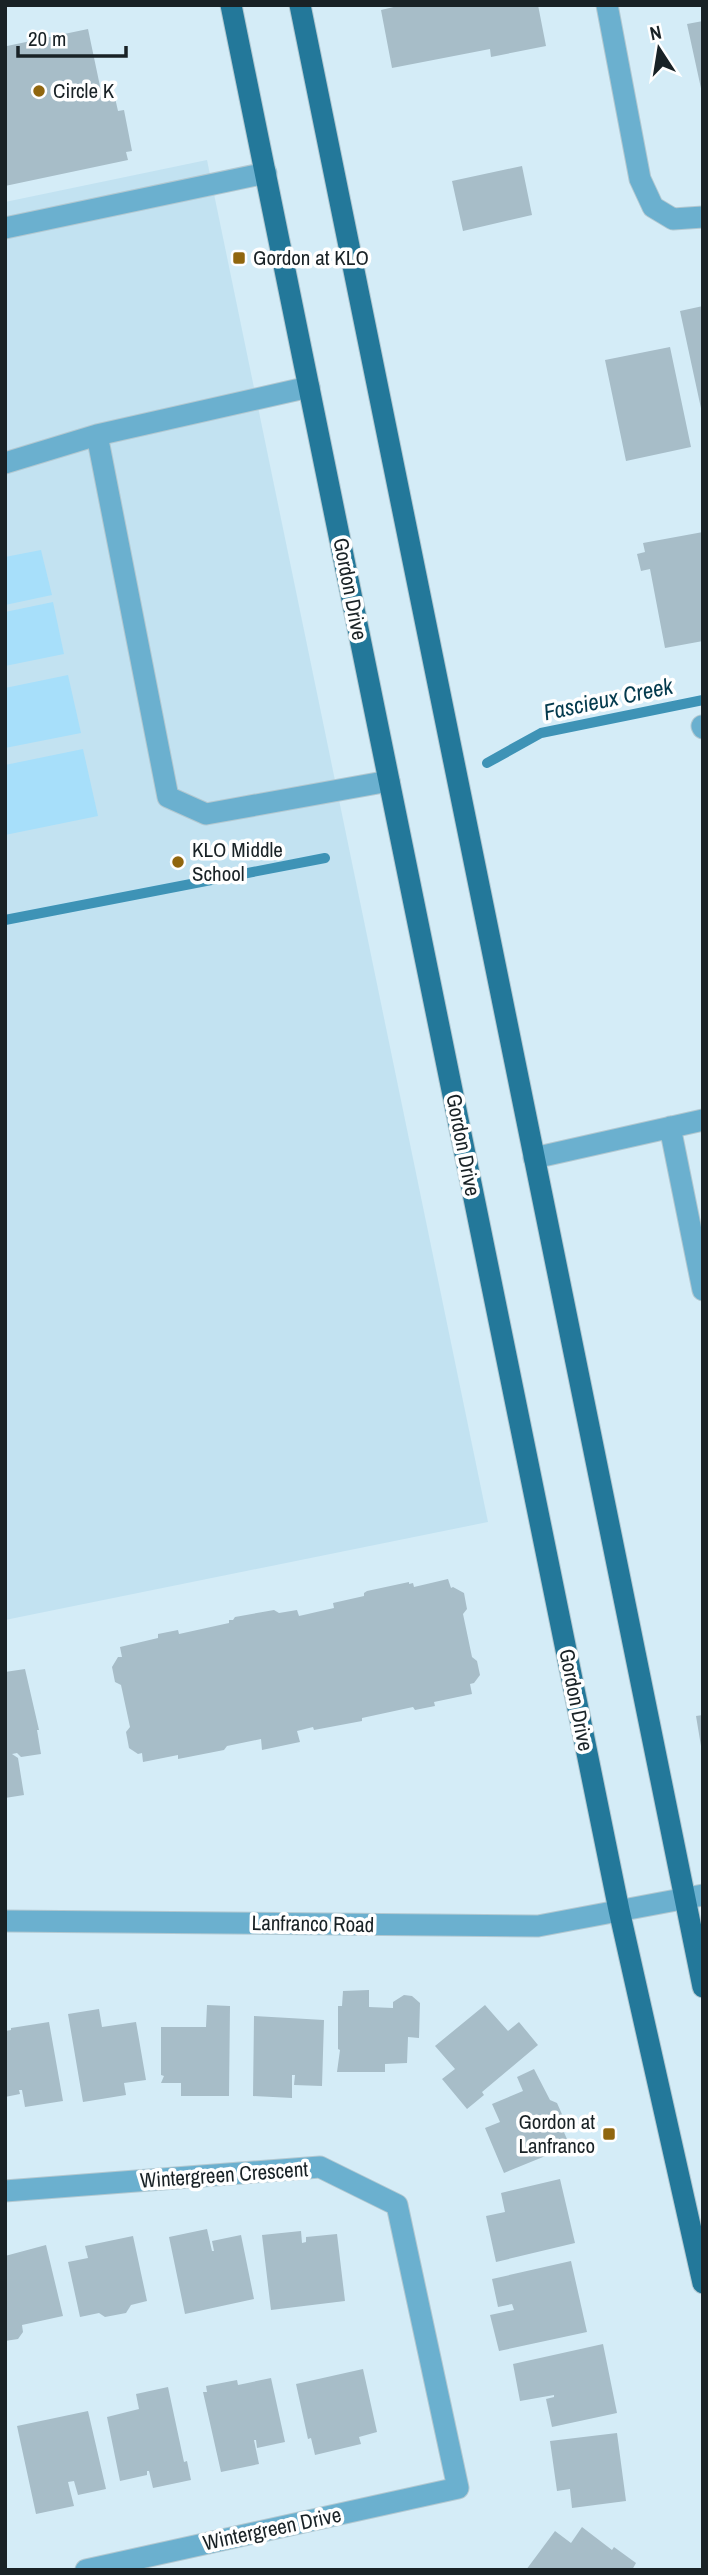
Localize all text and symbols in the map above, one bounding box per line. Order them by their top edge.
scale bar [18,14,126,58]
north arrow [624,14,694,84]
text: N [647,18,664,46]
text: 20 m [28,24,66,53]
place label: Circle K [53,76,115,105]
marker: Circle K [31,83,47,99]
place label: Gordon at KLO [253,243,369,272]
marker: Gordon at KLO [231,250,247,266]
street label: Gordon Drive [326,535,375,642]
water label: Fascieux Creek [540,669,677,727]
place label: KLO Middle School [192,835,283,888]
marker: KLO Middle School [170,854,186,870]
street label: Gordon Drive [439,1091,488,1198]
street label: Gordon Drive [552,1646,601,1753]
street label: Lanfranco Road [251,1908,375,1939]
place label: Gordon at Lanfranco [518,2107,595,2160]
marker: Gordon at Lanfranco [601,2126,617,2142]
street label: Wintergreen Crescent [139,2154,309,2195]
street label: Wintergreen Drive [200,2500,344,2557]

